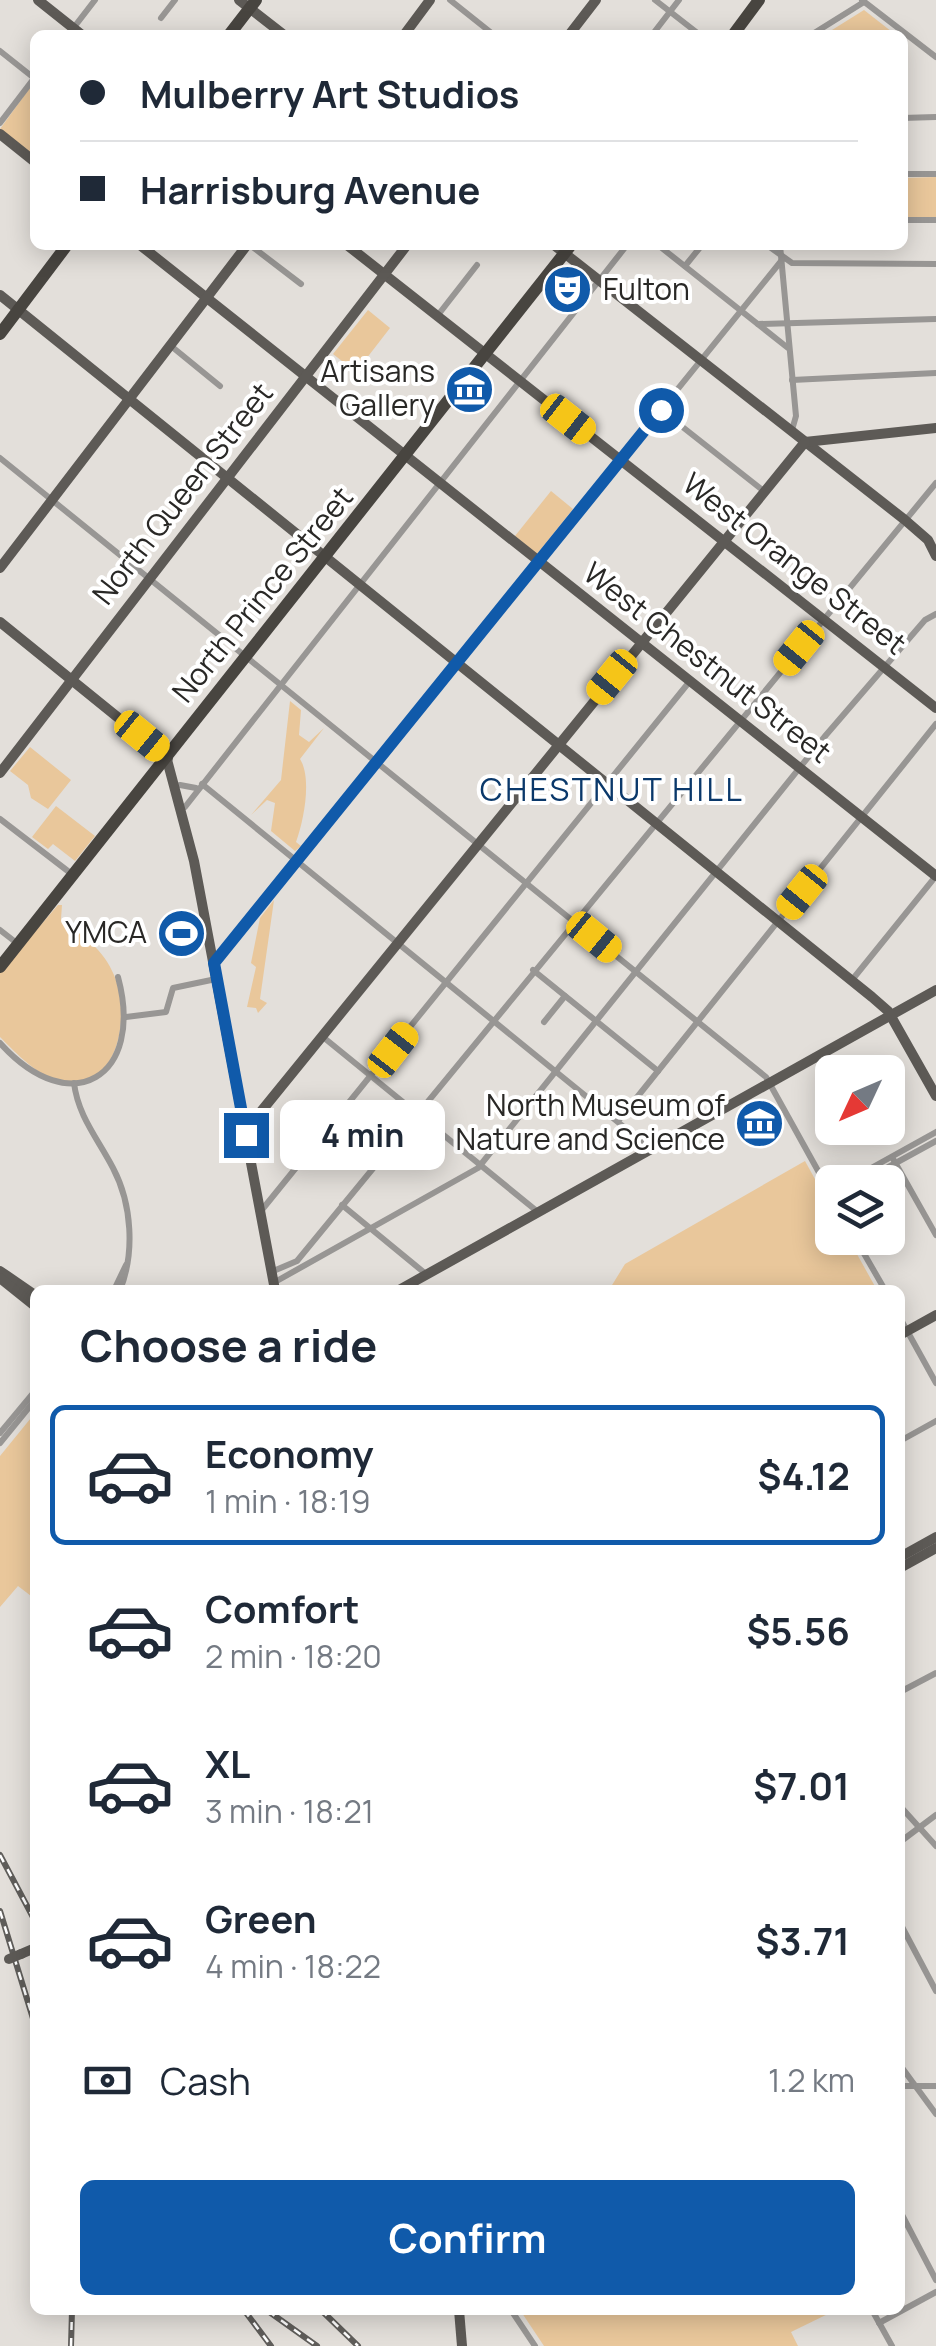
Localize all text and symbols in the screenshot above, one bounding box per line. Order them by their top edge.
text: Mulberry Art Studios [140,67,519,119]
text: Harrisburg Avenue [140,163,480,215]
theatre icon: Fulton [542,264,594,316]
place label: Fulton [603,268,690,309]
place label: Artisans Gallery [320,350,435,425]
museum icon: Artisans Gallery [444,363,496,415]
street label: North Queen Street [82,374,281,612]
route start [639,388,684,433]
car [535,389,601,449]
street label: West Orange Street [675,463,915,663]
street label: North Prince Street [162,478,362,710]
street label: West Chestnut Street [576,552,840,772]
car [768,615,830,681]
car [581,644,643,710]
car [109,705,175,767]
district label: CHESTNUT HILL [480,767,744,811]
car [771,859,833,925]
car [561,906,627,968]
sports icon: YMCA [156,907,208,959]
place label: YMCA [65,911,147,952]
car [363,1017,423,1083]
north arrow [815,1055,905,1145]
map controls [815,1055,905,1255]
place label: North Museum of Nature and Science [456,1084,725,1159]
museum icon: North Museum of Nature and Science [734,1097,786,1149]
callout: 4 min [281,1100,446,1170]
route end [224,1113,269,1158]
text: 4 min [321,1113,404,1157]
button: layers [815,1165,905,1255]
text: Choose a ride [80,1314,377,1376]
text: Economy [205,1427,374,1479]
icon: car [85,1430,175,1520]
text: $4.12 [758,1449,850,1501]
text: 1 min · 18:19 [205,1479,371,1523]
text: Comfort [205,1582,359,1634]
icon: car [85,1585,175,1675]
text: $5.56 [746,1604,850,1656]
text: 2 min · 18:20 [205,1634,382,1678]
text: XL [205,1737,250,1789]
icon: car [85,1740,175,1830]
text: $7.01 [753,1759,850,1811]
text: 3 min · 18:21 [205,1789,374,1833]
text: Green [205,1892,317,1944]
icon: car [85,1895,175,1985]
text: $3.71 [756,1914,850,1966]
text: 4 min · 18:22 [205,1944,381,1988]
icon: cash [80,2053,135,2108]
text: Cash [160,2054,251,2106]
text: 1.2 km [768,2058,855,2102]
button: Confirm [80,2180,855,2295]

